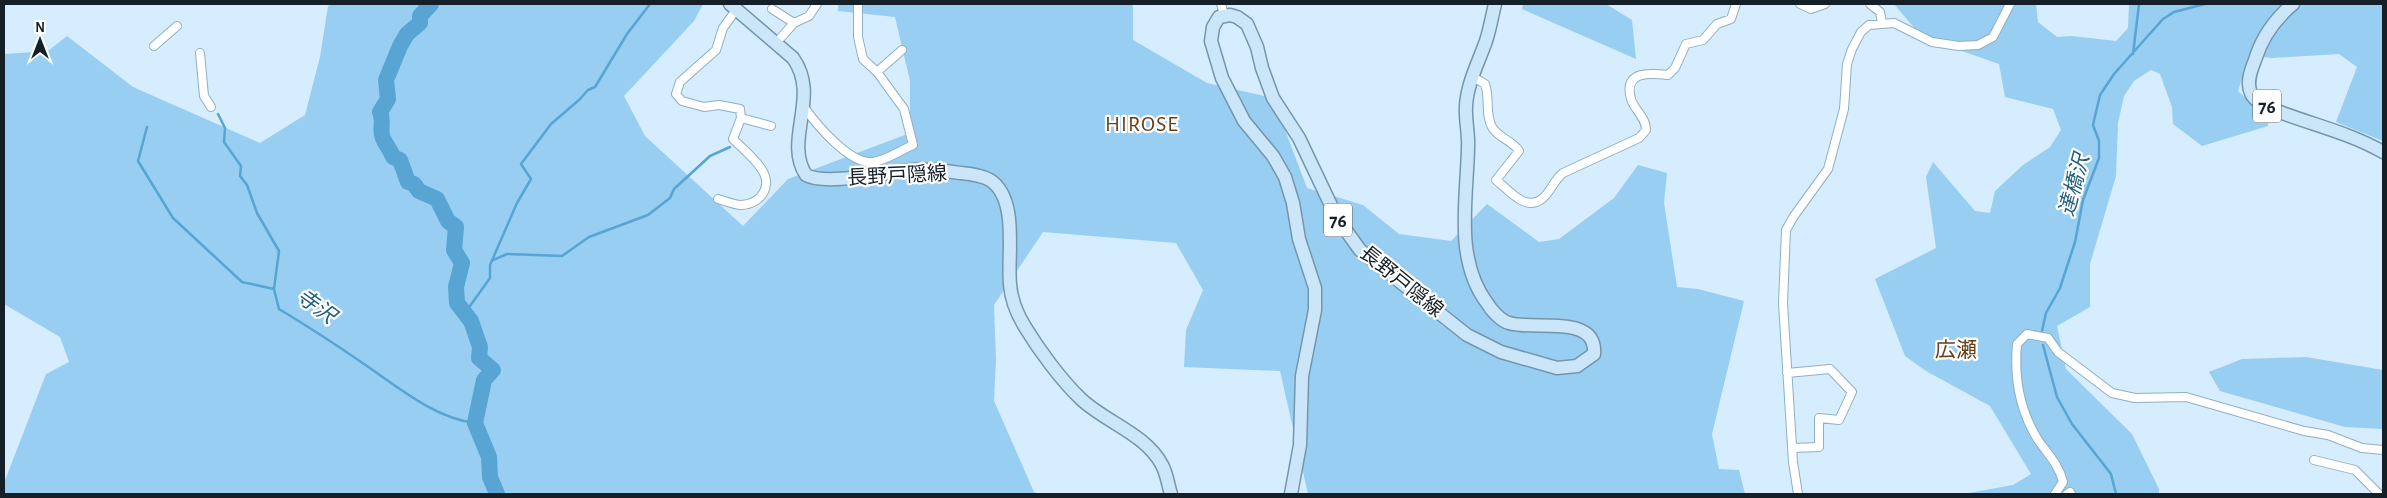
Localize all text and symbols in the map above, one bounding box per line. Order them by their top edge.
north arrow [15,15,65,65]
text: N [35,21,45,35]
road number: 76 [2253,90,2281,122]
district label: HIROSE [1105,113,1179,135]
water label: 達橋沢 [2055,149,2094,218]
street label: 長野戸隠線 [846,161,948,189]
road number: 76 [1324,204,1352,236]
street label: 長野戸隠線 [1356,241,1448,321]
water label: 寺沢 [293,285,342,329]
district label: 広瀬 [1935,339,1977,361]

